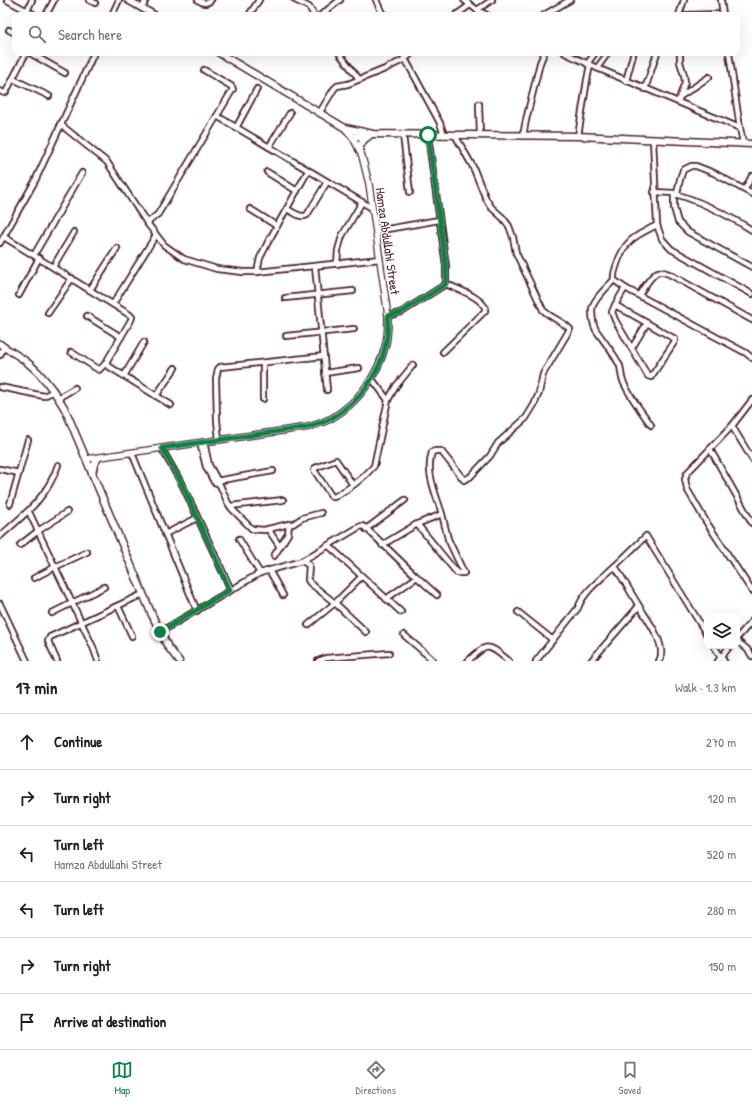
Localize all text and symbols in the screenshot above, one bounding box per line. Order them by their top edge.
search box [12,12,740,56]
icon: search [26,23,48,45]
text: Search here [58,24,122,45]
route start [419,126,437,144]
street label: Hamza Abdullahi Street [372,186,404,296]
map controls [704,613,740,649]
button: layers [704,613,740,649]
route end [151,623,169,641]
text: 17 min [16,676,58,699]
text: Walk · 1.3 km [675,678,736,696]
icon: ahead [16,731,38,753]
text: Continue [54,731,102,752]
text: 270 m [706,733,736,751]
icon: right [16,787,38,809]
text: Turn right [54,787,110,808]
text: 120 m [708,789,736,807]
text: Turn left [54,834,104,855]
icon: left [16,843,38,865]
text: 520 m [707,845,736,863]
text: Hamza Abdullahi Street [54,855,162,873]
icon: left [16,899,38,921]
text: Turn left [54,899,104,920]
text: 280 m [707,901,736,919]
icon: right [16,955,38,977]
text: Turn right [54,955,110,976]
text: 150 m [708,957,736,975]
icon: arrive [16,1011,38,1033]
text: Arrive at destination [54,1011,166,1032]
tab: Map [111,1059,133,1097]
tab: Directions [356,1059,396,1097]
tab: Saved [618,1059,641,1097]

